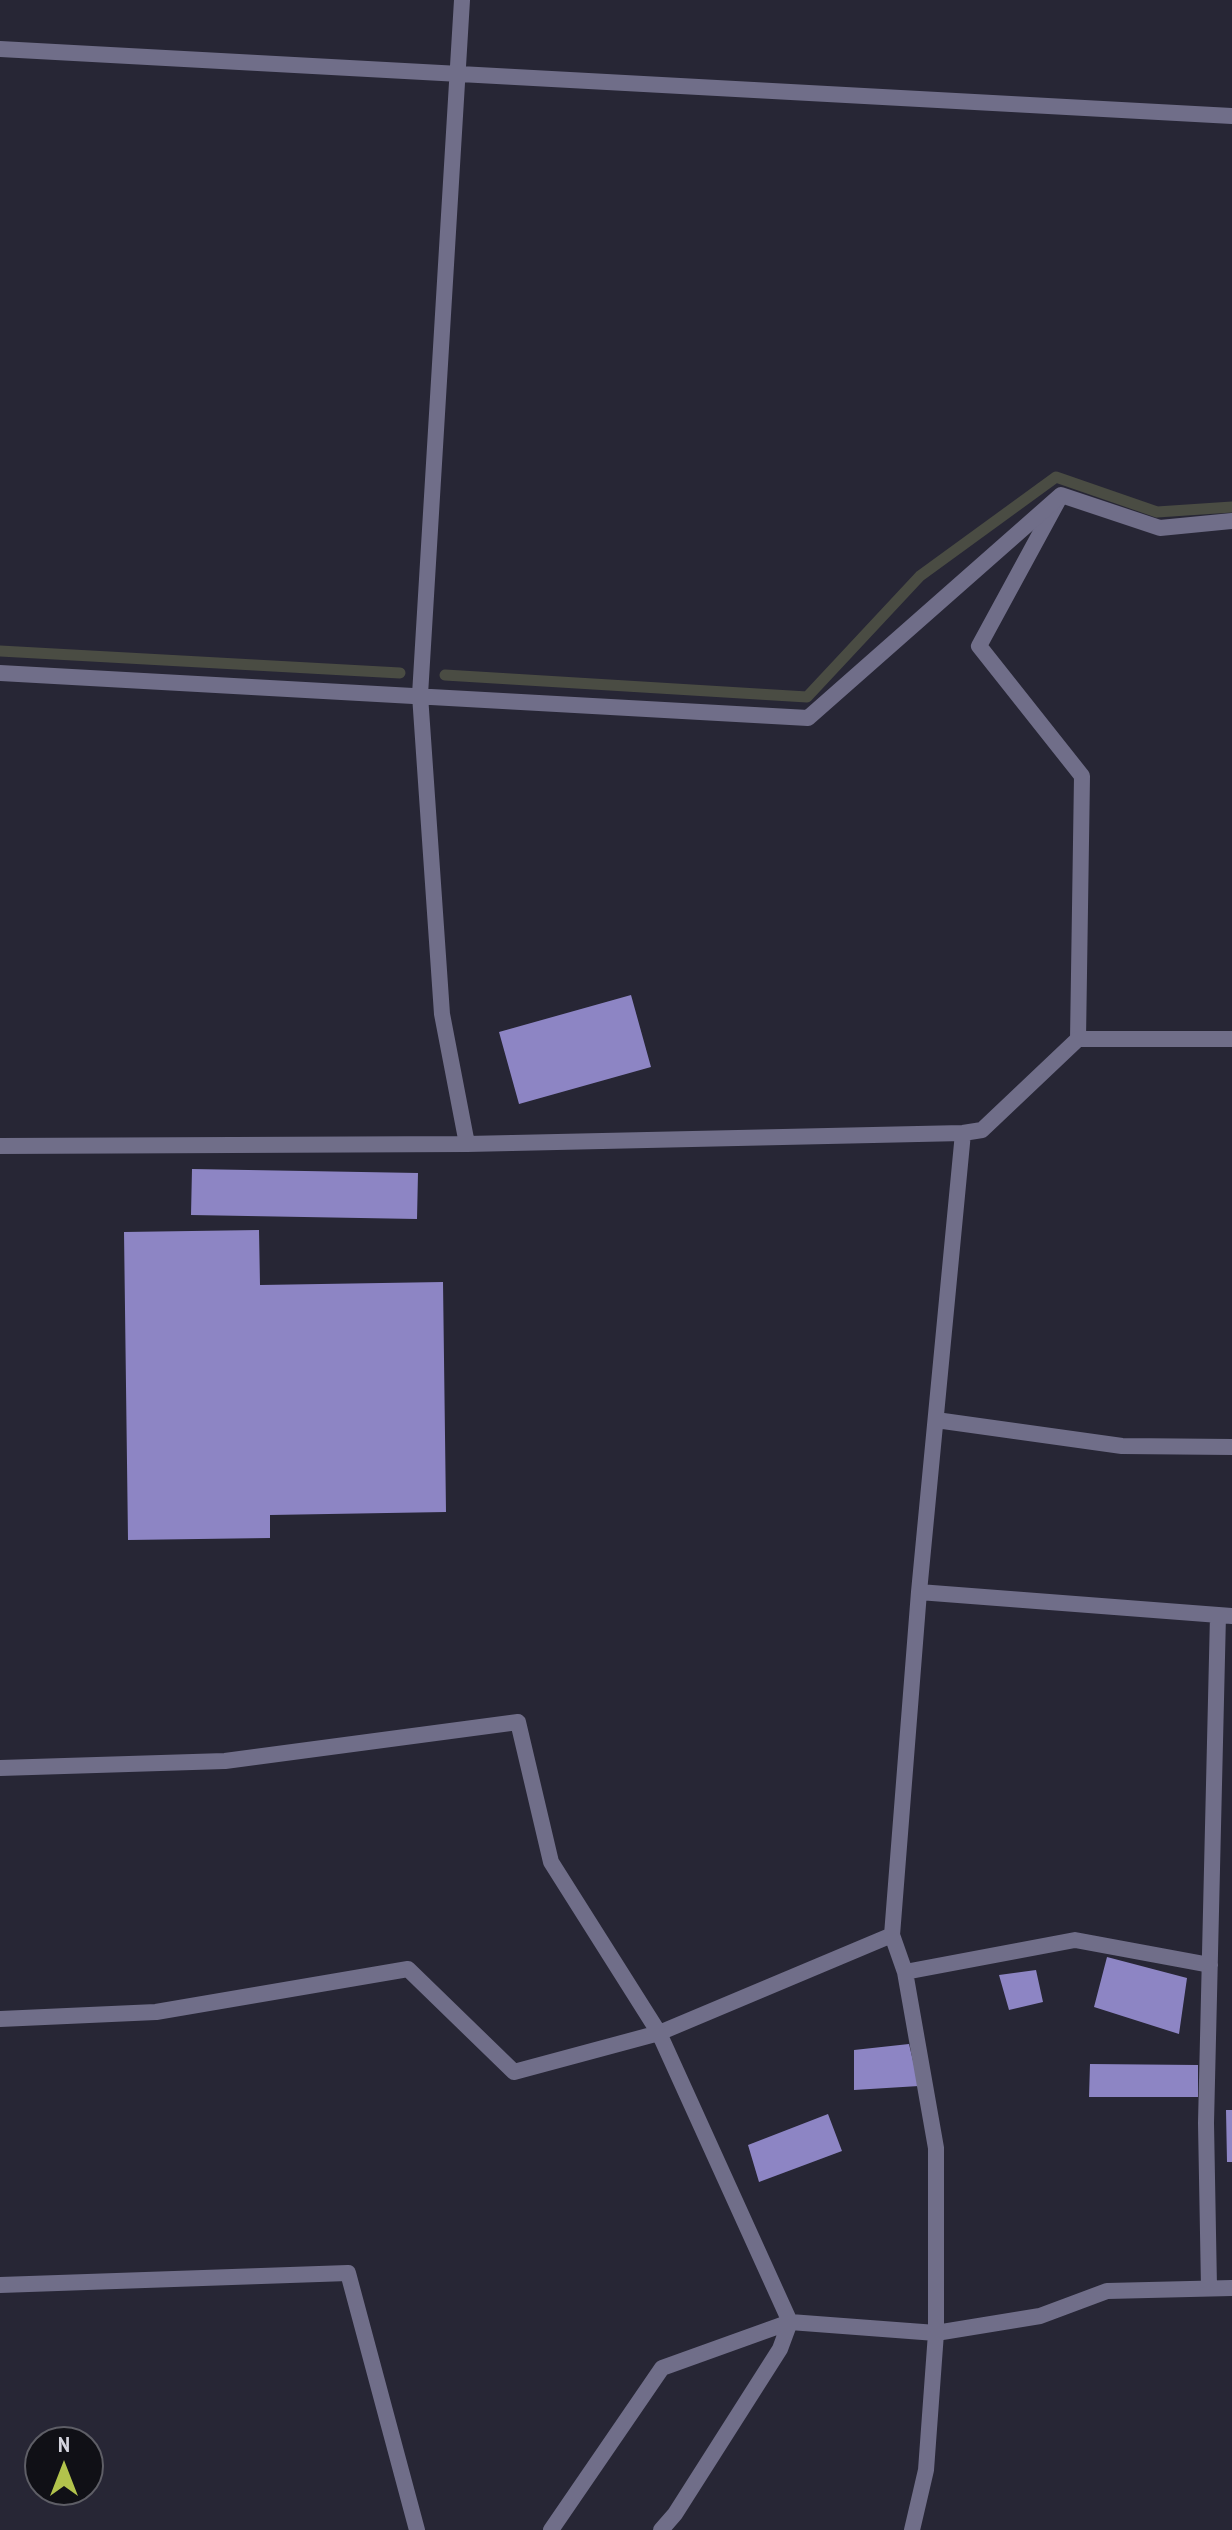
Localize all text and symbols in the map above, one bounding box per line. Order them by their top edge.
north arrow [24,2426,104,2506]
text: N [58,2430,70,2458]

